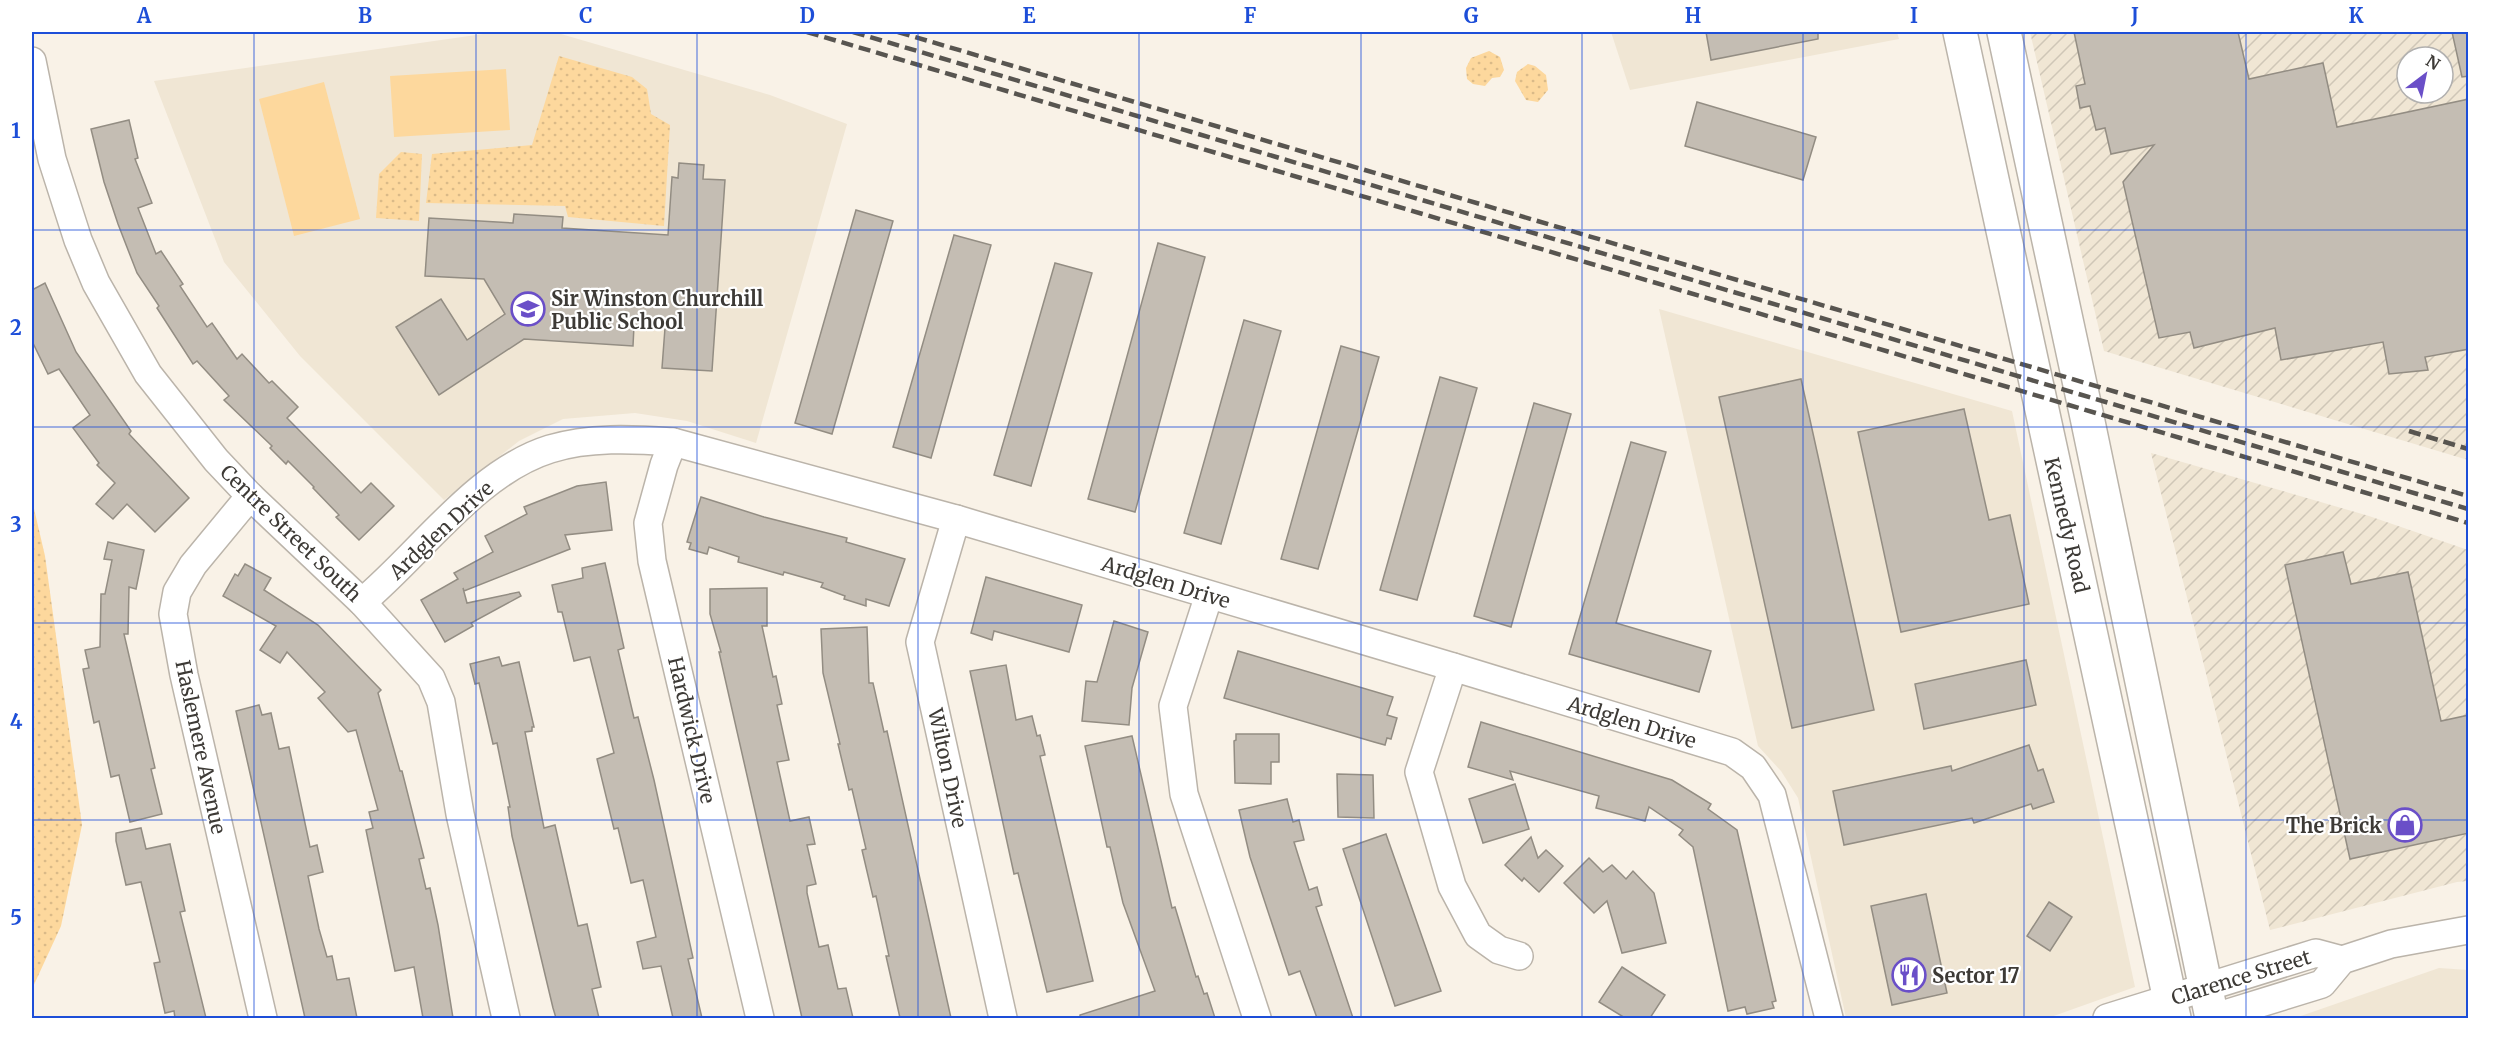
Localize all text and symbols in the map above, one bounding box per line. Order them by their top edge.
text: A [136,3,152,28]
text: B [358,3,372,28]
text: C [579,3,593,28]
text: D [799,3,815,28]
text: E [1022,3,1036,28]
text: F [1244,3,1257,28]
text: G [1464,3,1479,28]
text: H [1685,3,1701,28]
text: I [1910,3,1918,28]
text: J [2130,3,2139,28]
text: K [2349,3,2364,28]
north arrow [2395,45,2455,105]
text: N [2422,50,2444,74]
text: 1 [11,118,21,143]
place label: Sir Winston Churchill Public School [551,286,764,334]
school or university icon: Sir Winston Churchill Public School [510,291,546,327]
text: 2 [10,315,22,340]
street label: Kennedy Road [2039,455,2095,595]
street label: Centre Street South [215,459,367,607]
street label: Ardglen Drive [383,475,498,585]
text: 3 [10,512,22,537]
street label: Ardglen Drive [1098,550,1233,613]
street label: Hardwick Drive [663,654,721,806]
street label: Haslemere Avenue [170,658,232,836]
street label: Ardglen Drive [1564,690,1699,753]
street label: Wilton Drive [923,705,973,830]
text: 4 [10,709,23,734]
shop icon: The Brick [2387,807,2423,843]
place label: The Brick [2286,813,2382,838]
text: 5 [10,905,22,930]
street label: Clarence Street [2168,944,2314,1010]
restaurant icon: Sector 17 [1891,957,1927,993]
place label: Sector 17 [1932,963,2019,988]

